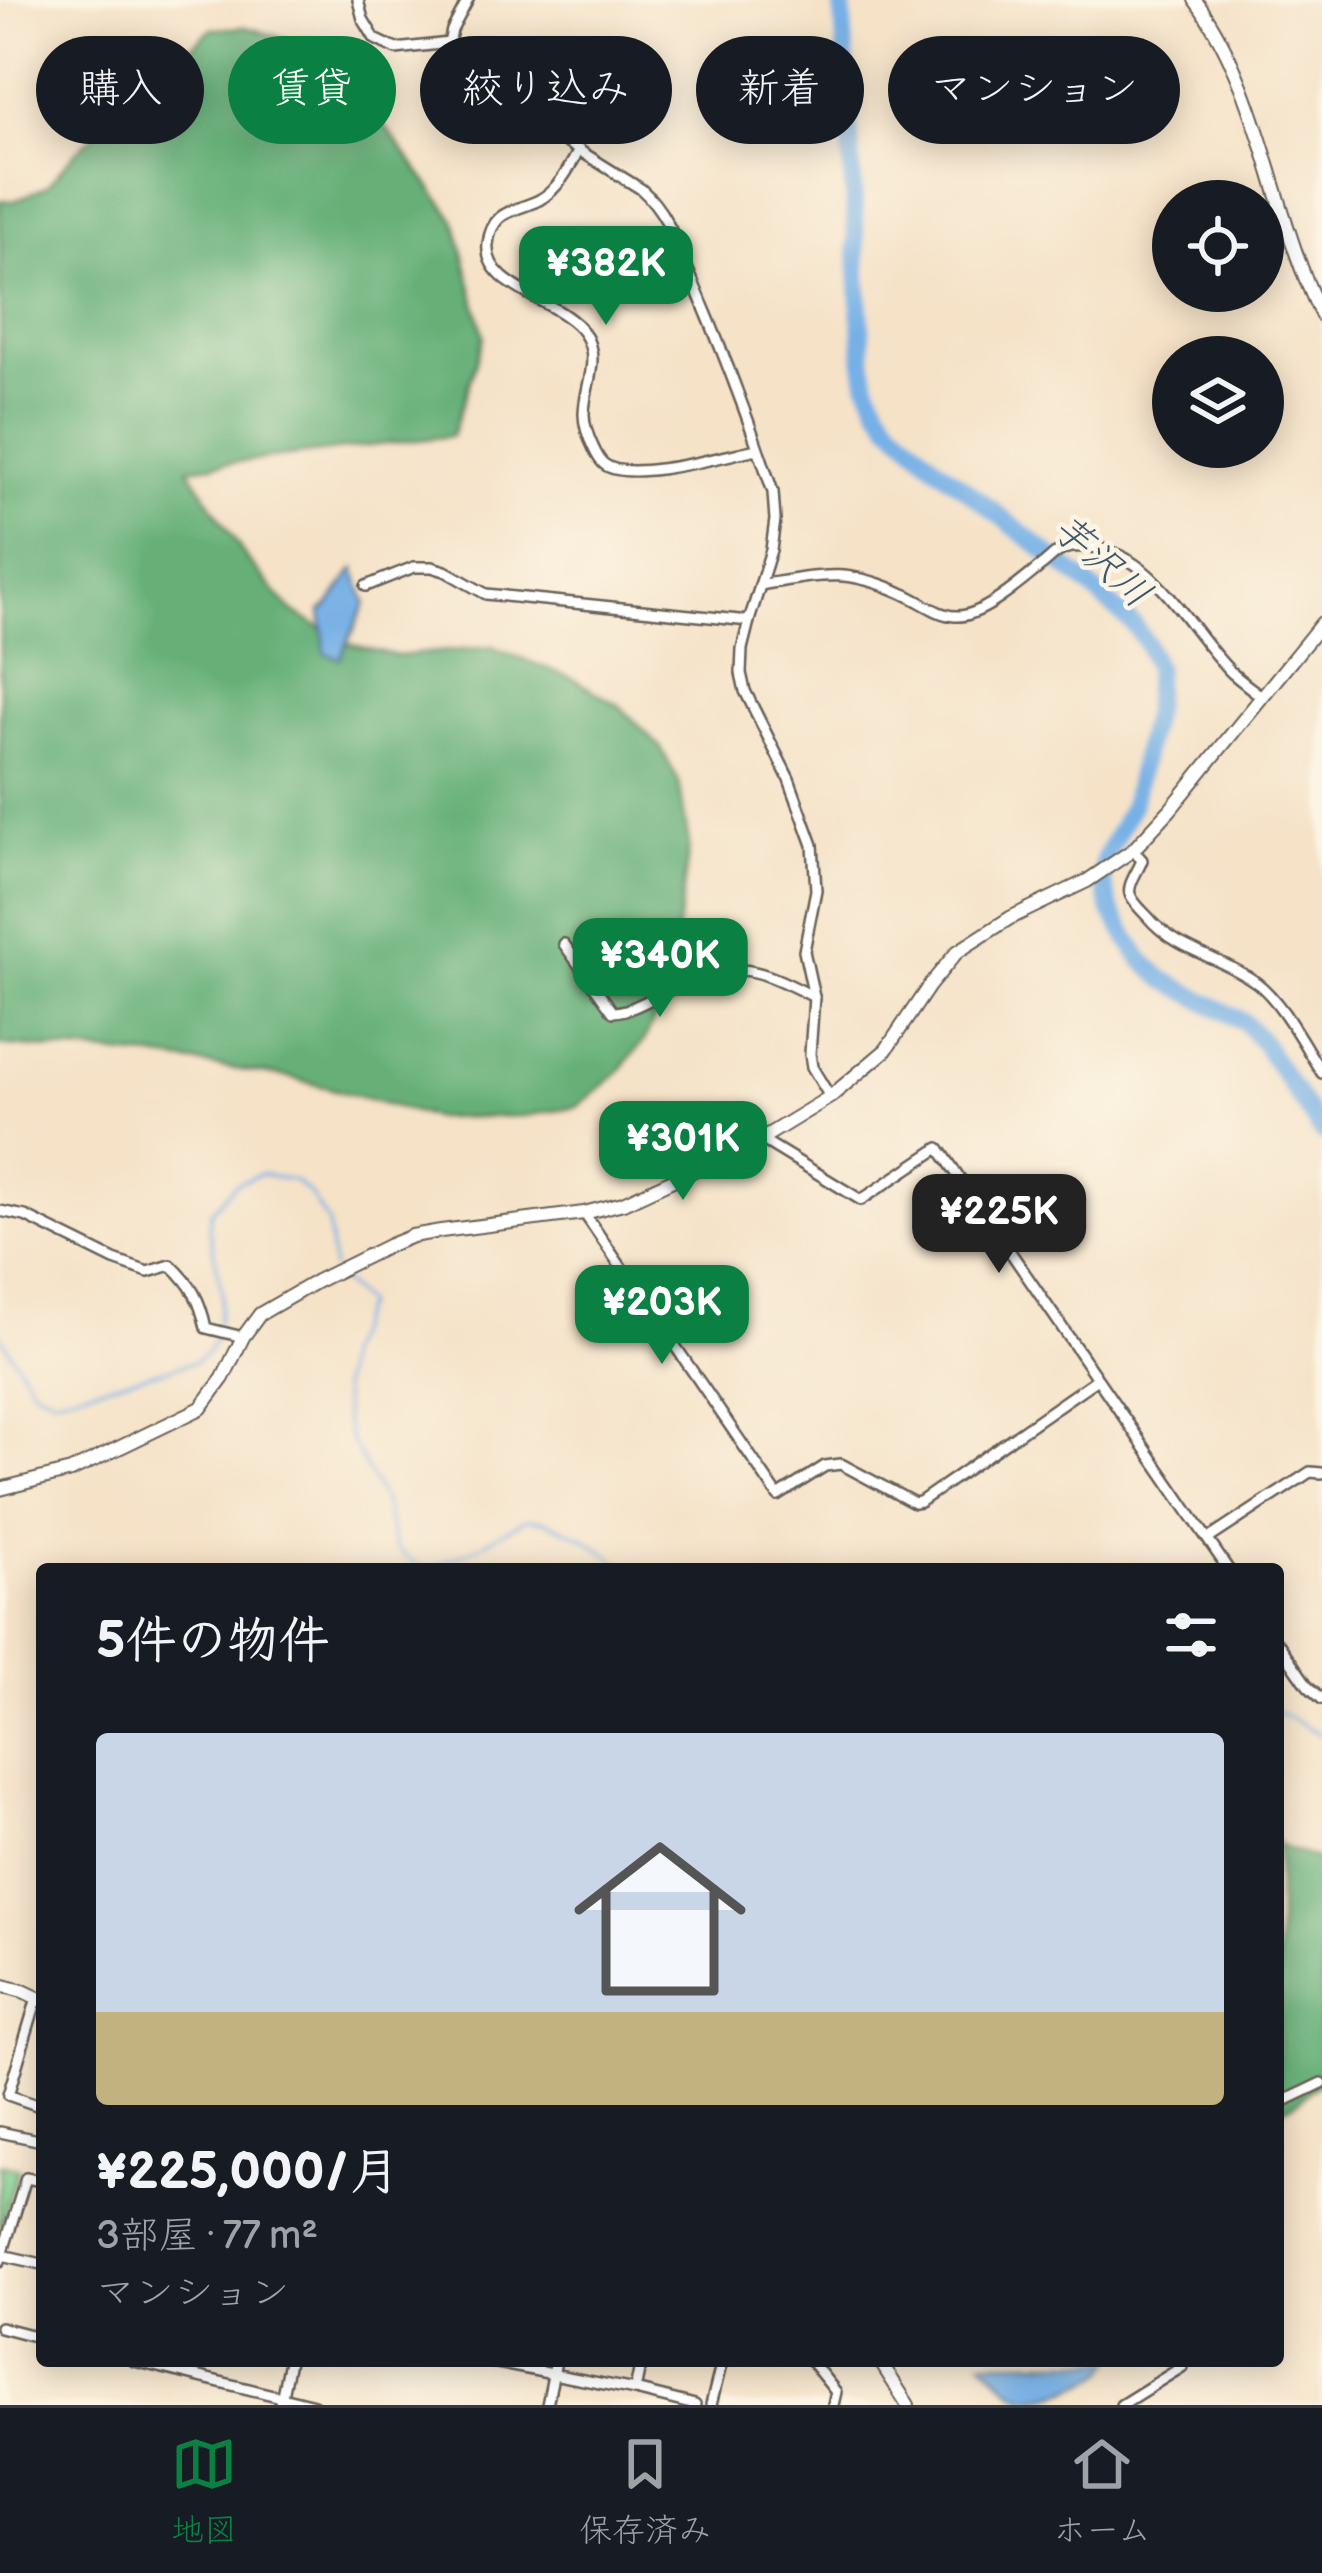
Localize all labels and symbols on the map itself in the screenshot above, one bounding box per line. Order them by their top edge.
pin: ¥382K [522,226,690,328]
water label: 芋沢川 [1042,505,1161,618]
pin: ¥340K [576,918,744,1020]
pin: ¥301K [599,1101,767,1203]
pin: ¥225K [915,1174,1083,1276]
pin: ¥203K [578,1265,746,1367]

